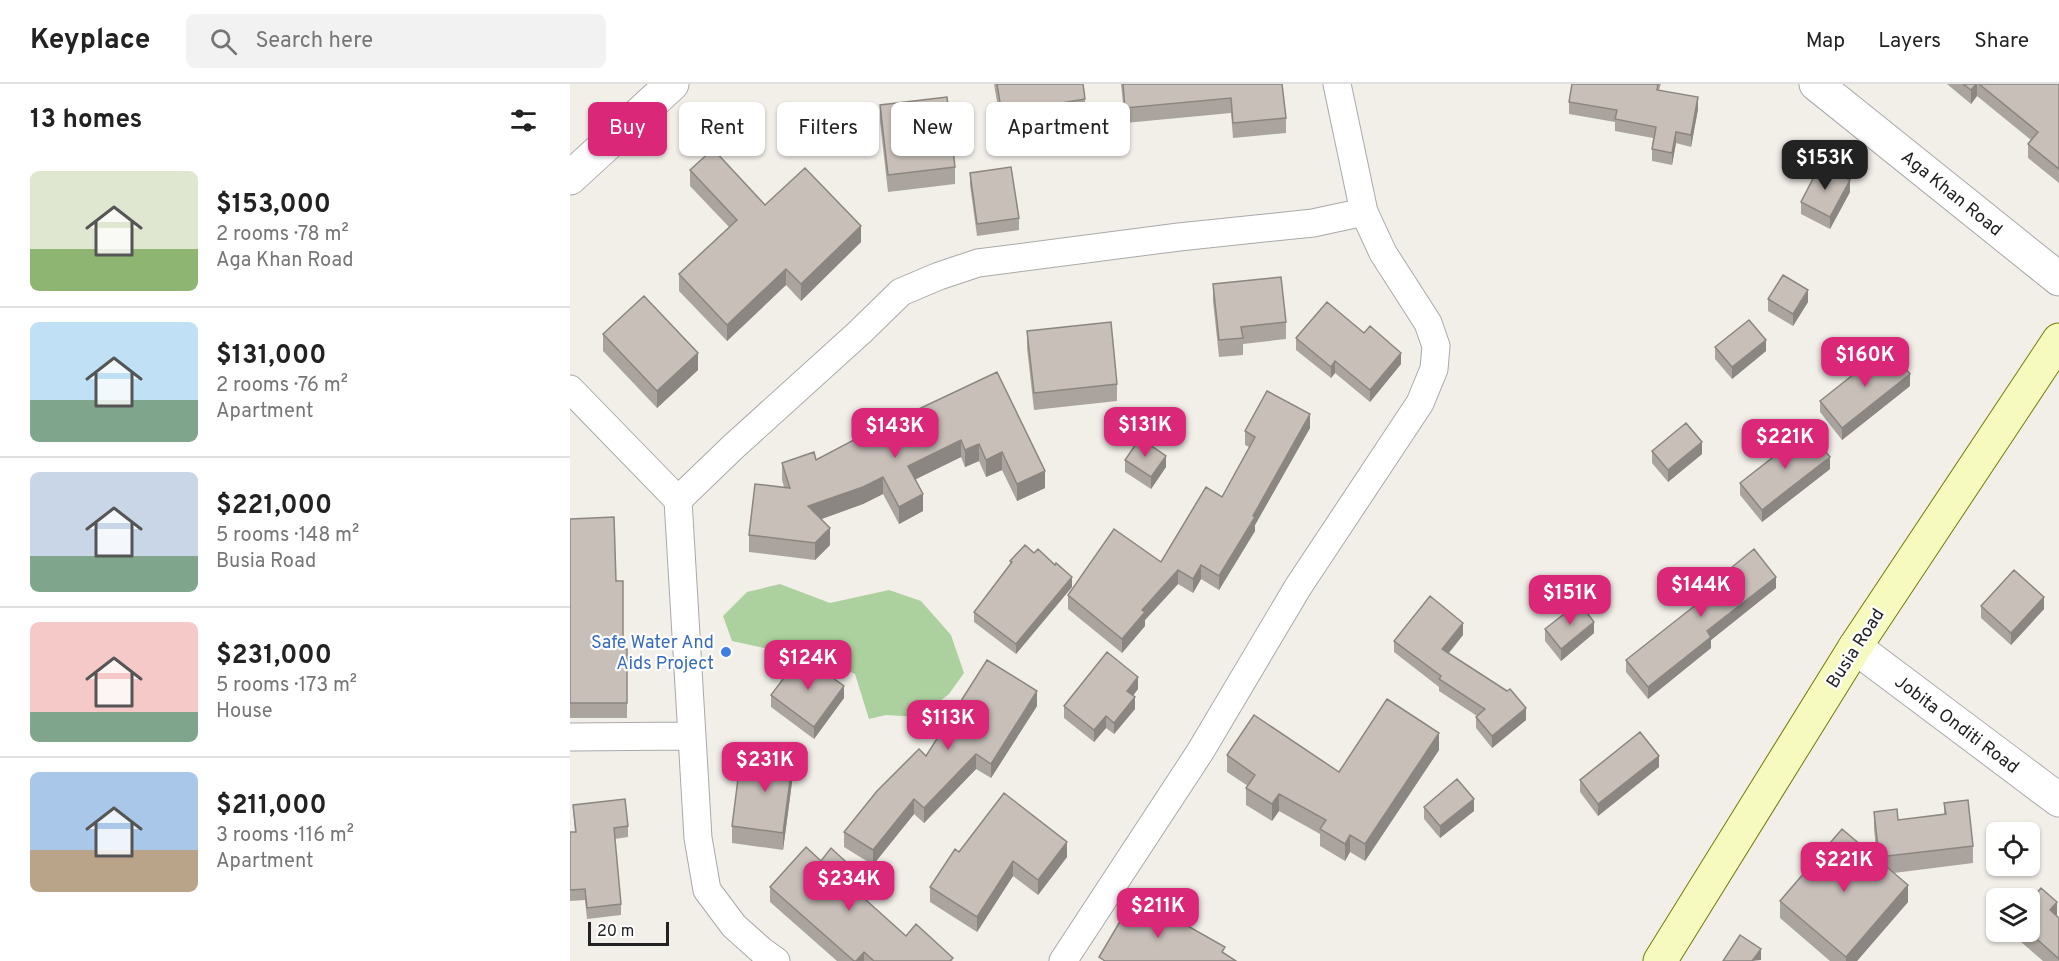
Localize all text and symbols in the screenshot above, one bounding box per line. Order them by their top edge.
search box [186,14,606,68]
text: Keyplace [30,23,150,59]
icon: search [207,25,240,58]
text: Search here [255,28,373,55]
text: Map [1806,28,1845,55]
text: Layers [1878,28,1941,55]
text: Share [1974,28,2029,55]
chip: Buy [588,102,667,156]
chip: Rent [679,102,765,156]
chip: Filters [777,102,879,156]
chip: New [891,102,974,156]
chip: Apartment [986,102,1130,156]
text: 13 homes [30,104,142,137]
icon: filters [507,104,540,137]
pin: $153K [1783,140,1867,191]
text: $153K [1796,146,1854,172]
street label: Aga Khan Road [1896,146,2006,242]
text: $153,000 [216,189,331,222]
icon: home [78,195,150,267]
text: 2 rooms · 78 m² [216,222,349,248]
text: Aga Khan Road [216,248,354,274]
pin: $160K [1823,337,1907,388]
text: $131,000 [216,340,326,373]
text: $160K [1835,343,1895,369]
icon: home [78,346,150,418]
text: 2 rooms · 76 m² [216,373,348,399]
text: Apartment [216,399,314,425]
pin: $131K [1103,407,1187,458]
pin: $143K [853,408,937,459]
text: $131K [1118,413,1172,439]
text: $143K [865,414,925,440]
pin: $221K [1743,419,1827,470]
text: $221K [1756,425,1814,451]
text: $221,000 [216,490,332,523]
icon: home [78,496,150,568]
text: 5 rooms · 148 m² [216,523,359,549]
text: Busia Road [216,549,316,575]
pin: $144K [1659,567,1743,618]
text: $144K [1671,573,1731,599]
pin: $151K [1528,575,1612,626]
text: $151K [1543,581,1597,607]
street label: Busia Road [1822,605,1891,693]
place label: Safe Water And Aids Project [591,632,714,676]
text: $231,000 [216,640,332,673]
pin: $124K [766,640,850,691]
marker: Safe Water And Aids Project [719,645,733,659]
icon: home [78,646,150,718]
text: $124K [778,646,838,672]
street label: Jobita Onditi Road [1889,671,2023,780]
text: 5 rooms · 173 m² [216,673,357,699]
text: House [216,699,272,725]
pin: $113K [906,700,990,751]
text: $113K [921,706,975,732]
pin: $231K [723,742,807,793]
text: $231K [736,748,794,774]
text: $211,000 [216,790,327,823]
icon: home [78,796,150,868]
map controls [1986,822,2040,942]
button: locate [1986,822,2040,876]
text: 3 rooms · 116 m² [216,823,354,849]
pin: $221K [1802,842,1886,893]
text: $221K [1815,848,1873,874]
text: Apartment [216,849,314,875]
pin: $234K [807,861,891,912]
text: $234K [817,867,881,893]
pin: $211K [1116,888,1200,939]
button: layers [1986,888,2040,942]
text: $211K [1131,894,1185,920]
scale bar [588,919,669,946]
text: 20 m [597,922,634,942]

